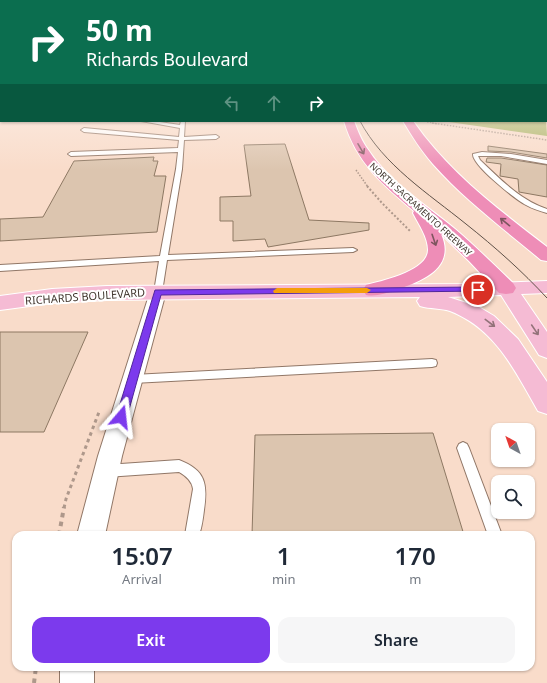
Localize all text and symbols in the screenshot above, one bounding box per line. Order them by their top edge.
text: 50 m [86,11,153,49]
icon: right [20,16,72,68]
text: Richards Boulevard [86,47,249,71]
icon: left [221,92,243,114]
icon: ahead [263,92,285,114]
icon: right [305,92,327,114]
one-way arrow [357,144,365,155]
street label: NORTH SACRAMENTO FREEWAY [367,159,476,259]
one-way arrow [499,217,510,226]
one-way arrow [431,234,438,247]
pin [461,273,495,307]
icon: arrive [467,279,489,301]
street label: RICHARDS BOULEVARD [25,284,145,308]
one-way arrow [484,319,495,328]
one-way arrow [531,324,539,335]
position arrow [100,396,142,438]
north arrow [491,423,535,467]
map controls [491,423,535,519]
button: search [491,475,535,519]
text: 15:07 [111,539,173,572]
text: 1 [277,539,291,572]
text: 170 [395,539,436,572]
text: Arrival [122,570,162,588]
text: min [272,570,295,588]
text: m [409,570,421,588]
button: Exit [32,617,270,663]
button: Share [278,617,515,663]

